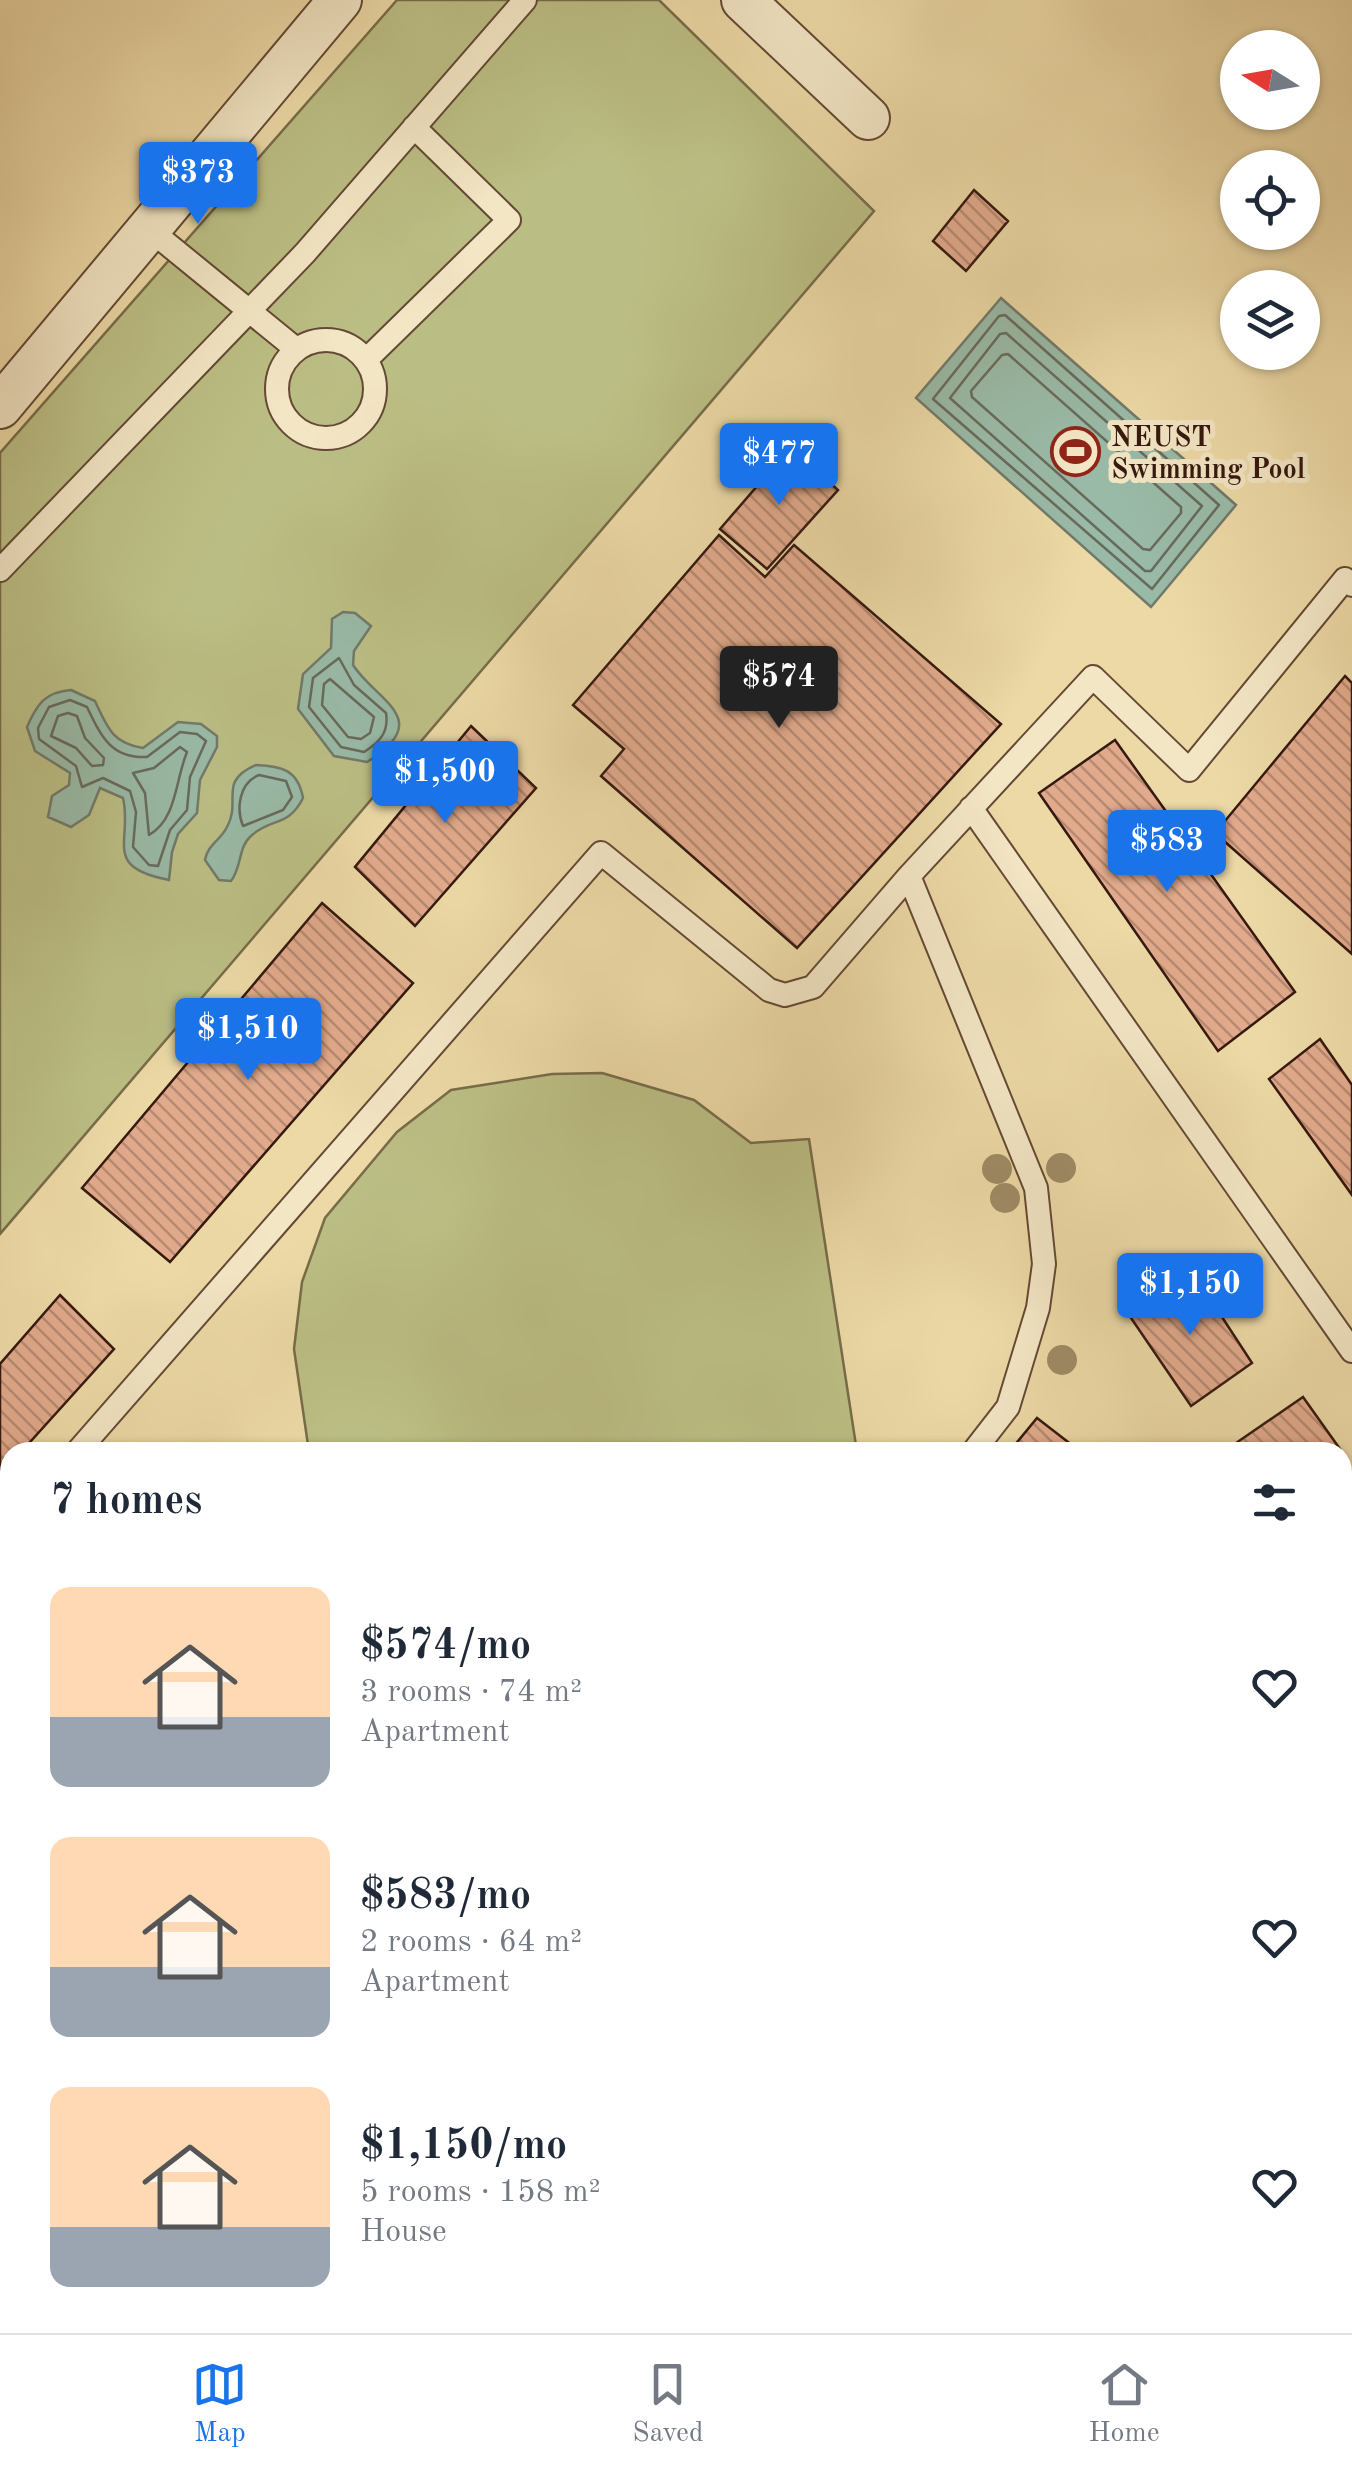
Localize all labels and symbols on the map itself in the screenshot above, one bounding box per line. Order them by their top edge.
north arrow [1220,30,1320,130]
pin: $373 [139,142,257,227]
pin: $477 [720,423,838,508]
place label: NEUST Swimming Pool [1111,425,1306,485]
sports icon: NEUST Swimming Pool [1050,426,1102,478]
pin: $574 [720,646,838,731]
pin: $1,500 [364,741,526,826]
pin: $583 [1108,810,1226,895]
pin: $1,510 [167,998,329,1083]
pin: $1,150 [1109,1253,1271,1338]

